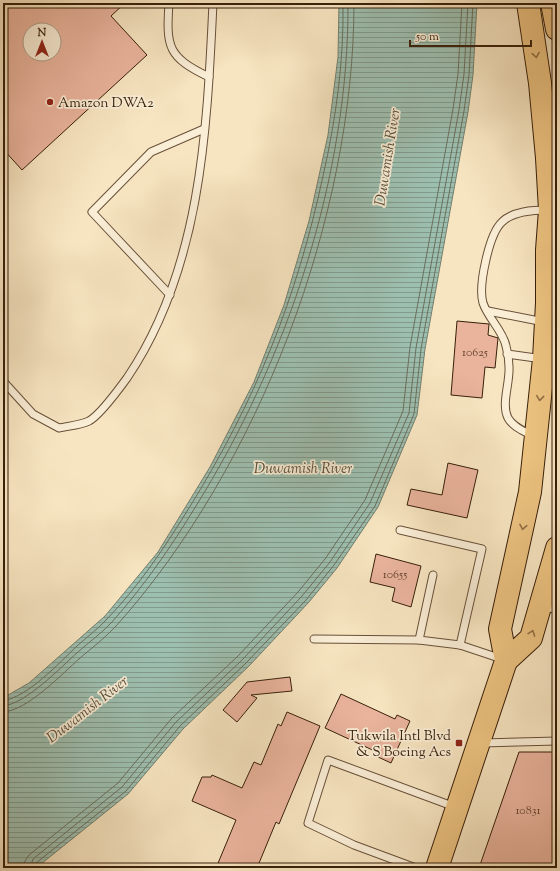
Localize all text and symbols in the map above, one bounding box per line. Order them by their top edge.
north arrow [22,22,62,62]
scale bar [410,22,531,48]
text: N [37,25,47,41]
text: 50 m [415,28,439,46]
one-way arrow [531,52,540,58]
place label: Amazon DWA2 [58,94,154,114]
marker: Amazon DWA2 [45,97,55,107]
water label: Duwamish River [370,106,407,208]
house number: 10625 [462,344,488,362]
one-way arrow [536,395,545,401]
water label: Duwamish River [254,459,353,480]
one-way arrow [519,524,528,530]
house number: 10655 [383,566,407,584]
one-way arrow [527,630,536,637]
water label: Duwamish River [43,671,134,749]
place label: Tukwila Intl Blvd & S Boeing Acs [347,727,451,763]
marker: Tukwila Intl Blvd & S Boeing Acs [454,738,464,748]
house number: 10831 [515,802,541,820]

